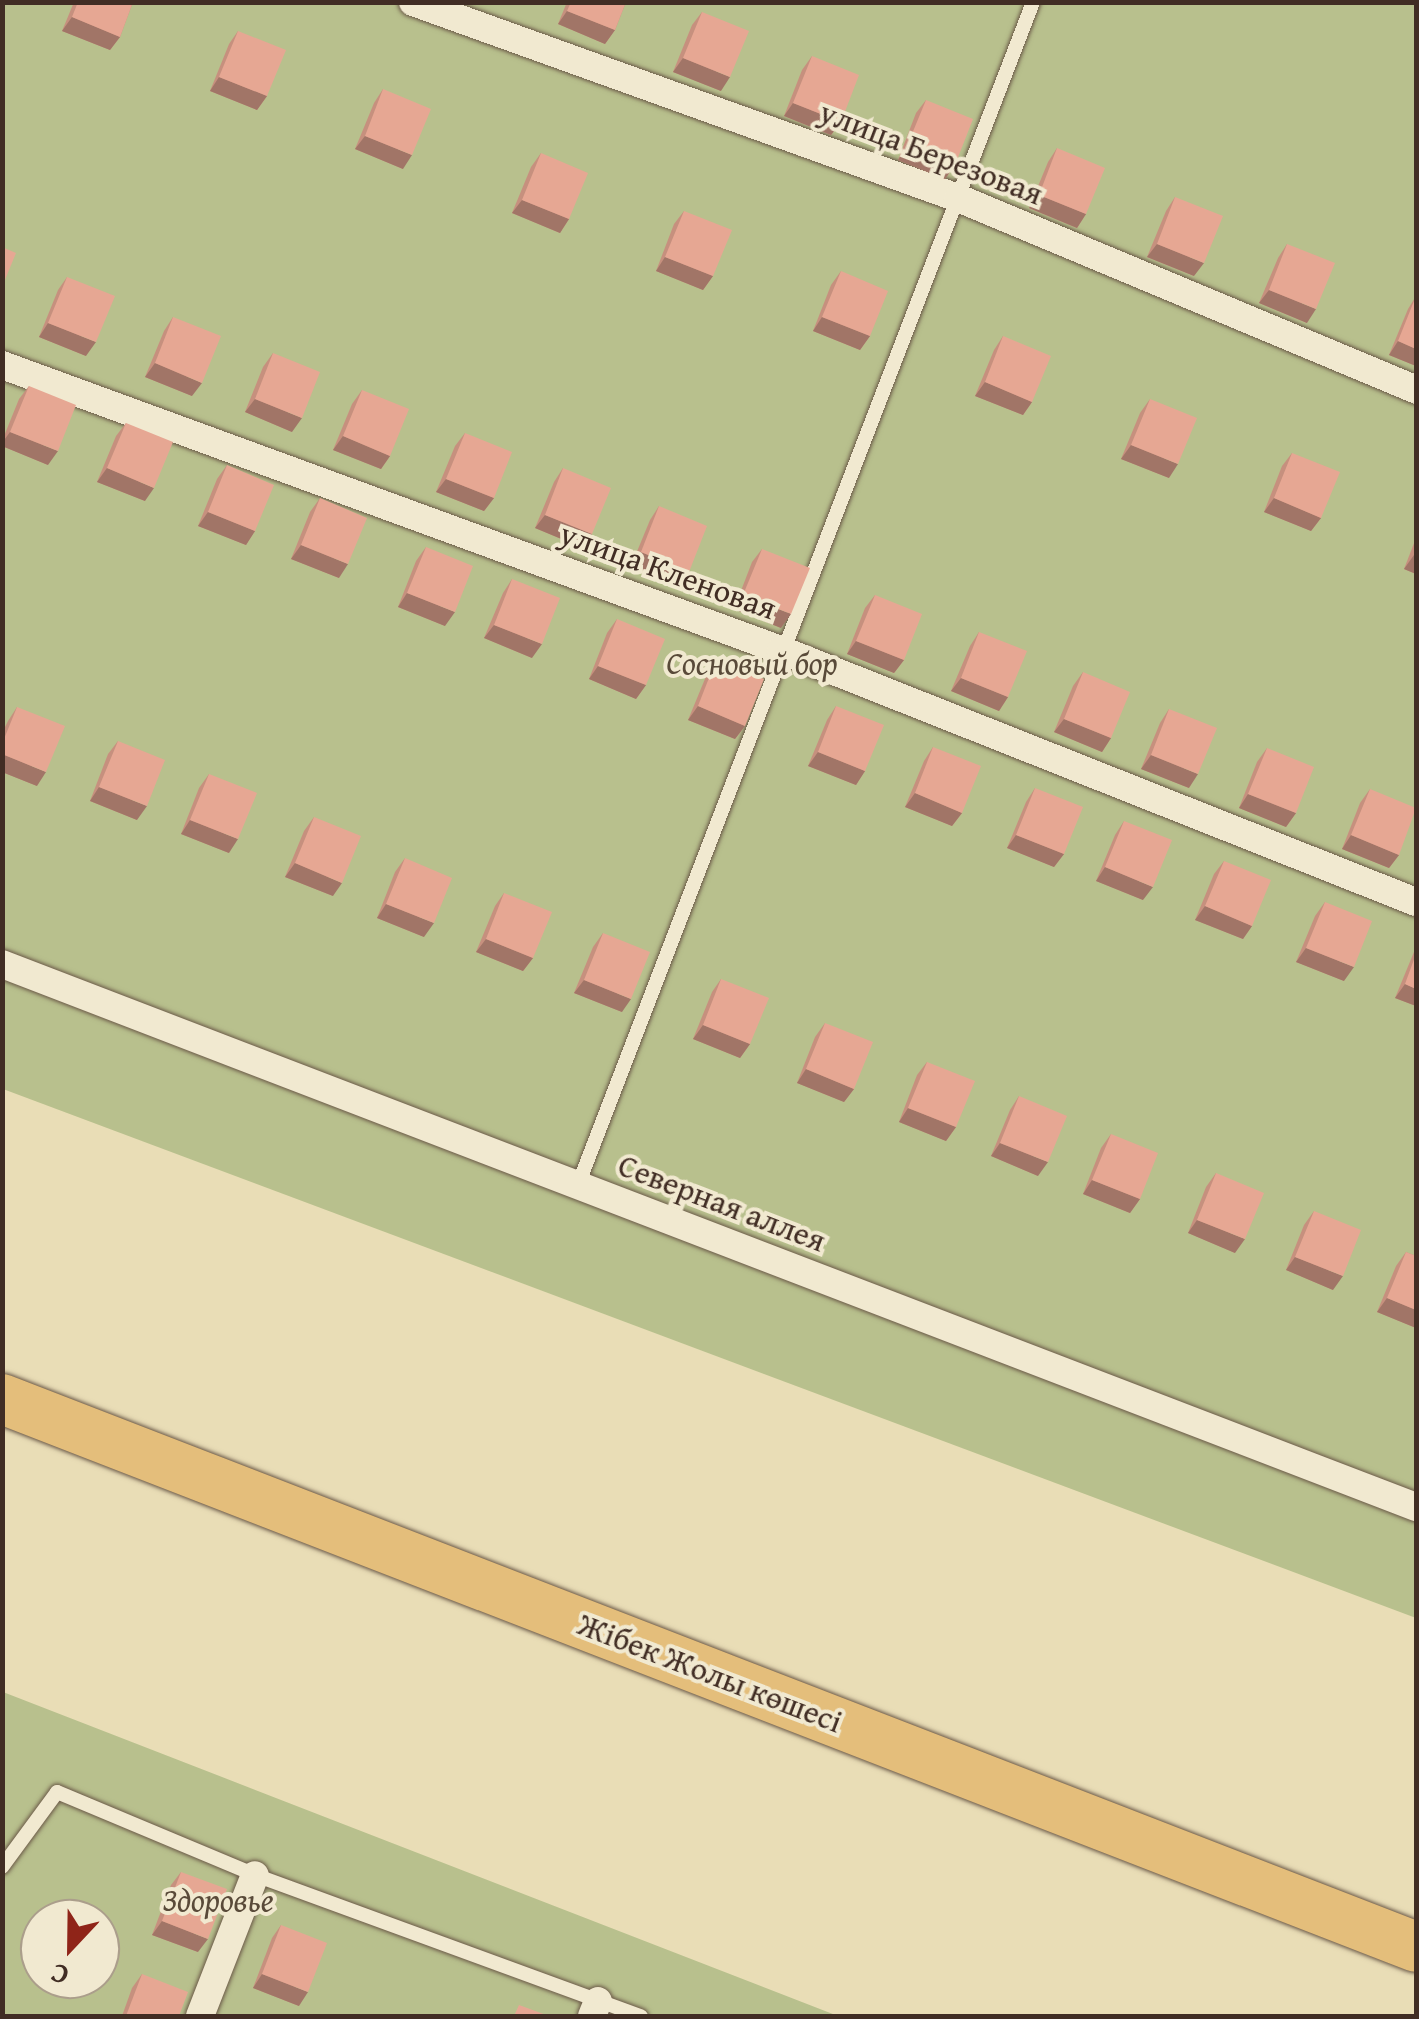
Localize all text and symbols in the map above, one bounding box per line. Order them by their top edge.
street label: улица Березовая [814,93,1048,213]
street label: улица Кленовая [554,514,782,628]
park label: Сосновый бор [666,644,838,682]
street label: Северная аллея [613,1146,831,1260]
street label: Жібек Жолы көшесі [572,1605,848,1741]
park label: Здоровье [162,1881,274,1919]
north arrow [20,1899,120,1999]
text: С [44,1953,74,1997]

